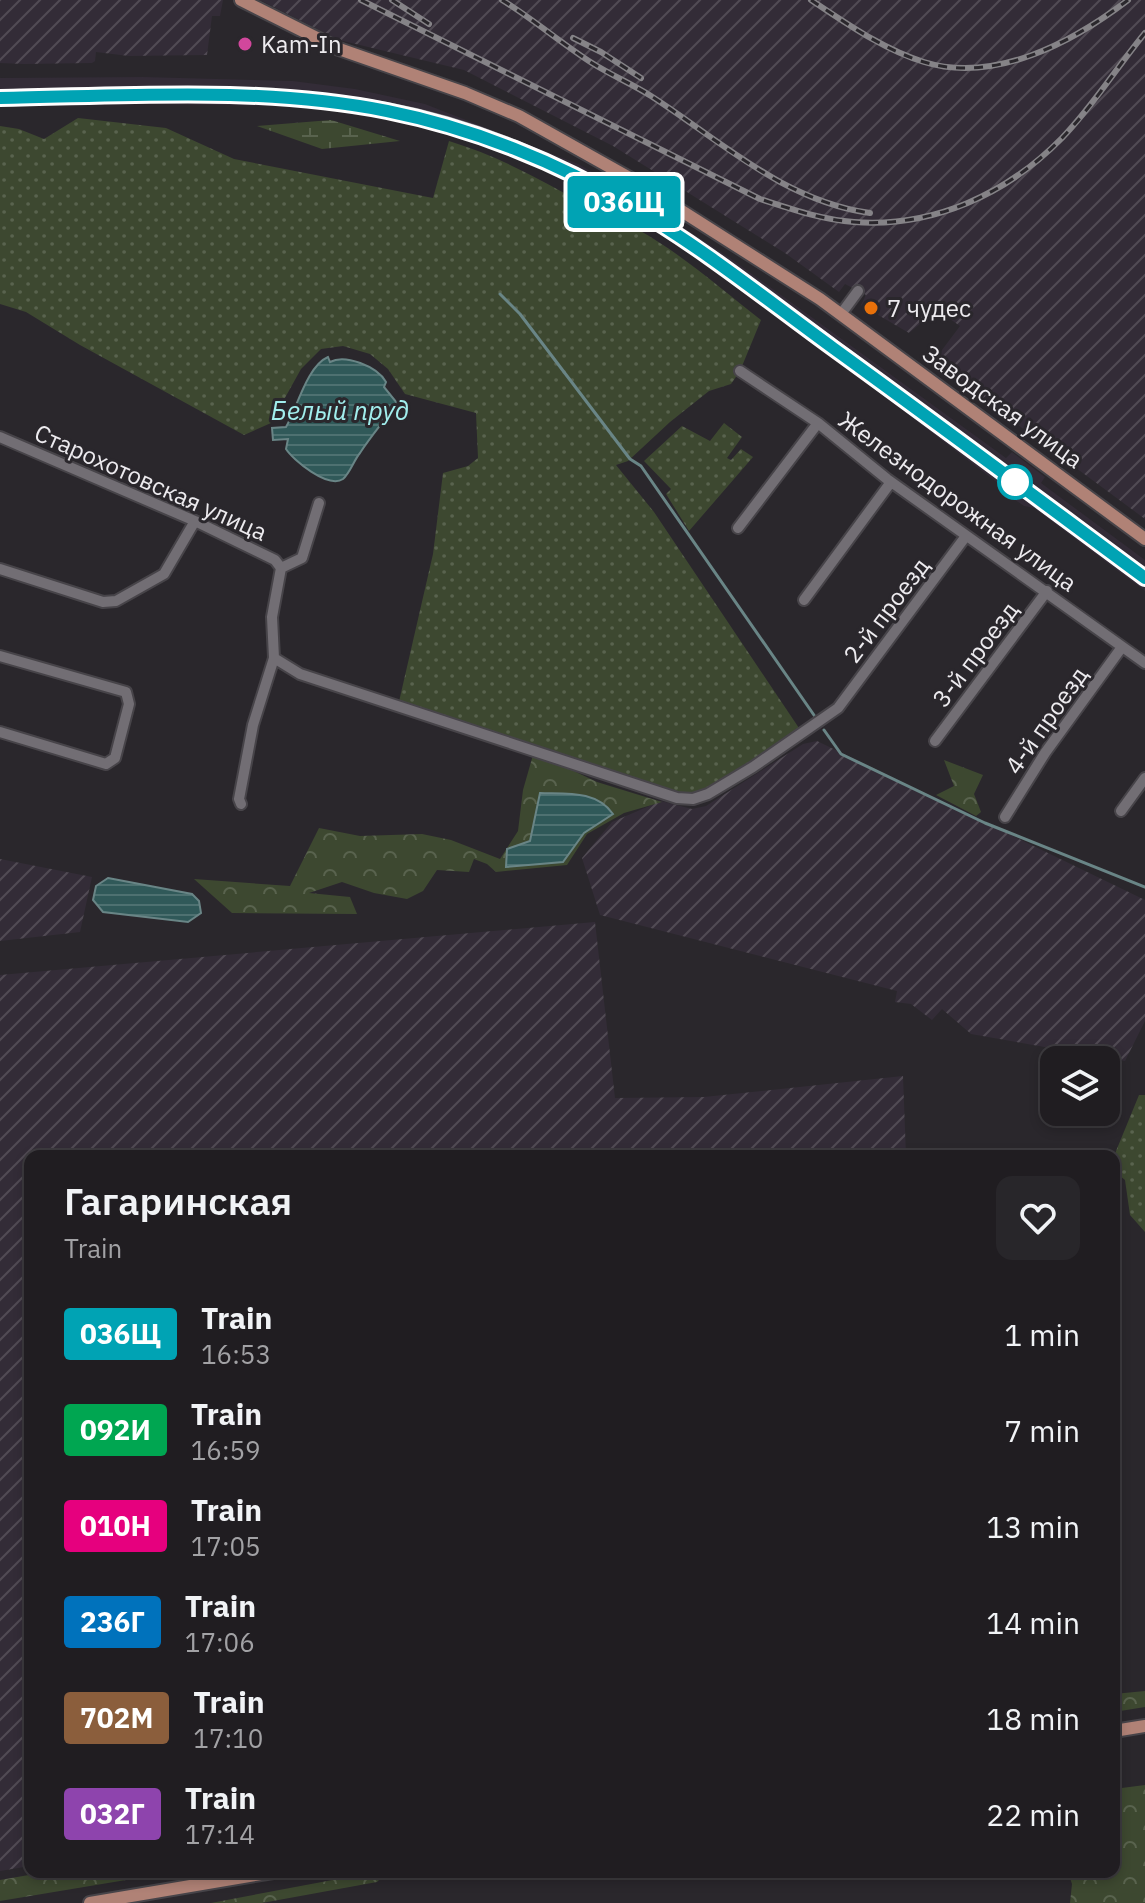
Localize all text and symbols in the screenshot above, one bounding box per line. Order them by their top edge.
place label: Kam-In [261,28,342,60]
marker: Kam-In [236,35,254,53]
line badge: 036Щ [568,176,680,228]
text: 036Щ [583,183,665,220]
place label: 7 чудес [887,292,971,324]
marker: 7 чудес [862,299,880,317]
street label: Заводская улица [916,337,1090,475]
water label: Белый пруд [271,393,409,427]
street label: Железнодорожная улица [832,404,1084,599]
street label: Старохотовская улица [30,416,273,548]
unlabelled marker [998,465,1032,499]
street label: 2-й проезд [836,551,936,669]
street label: 3-й проезд [925,595,1025,713]
street label: 4-й проезд [997,660,1095,780]
map controls [1040,1046,1120,1126]
button: layers [1040,1046,1120,1126]
text: Гагаринская [64,1176,292,1225]
button: heart [996,1176,1080,1260]
text: Train [64,1231,122,1265]
text: Train [201,1298,272,1337]
text: 036Щ [80,1315,161,1352]
text: 1 min [1004,1315,1080,1354]
text: 16:53 [201,1337,271,1371]
text: Train [191,1394,262,1433]
text: 092И [80,1411,151,1448]
text: 7 min [1004,1411,1080,1450]
text: 16:59 [191,1433,261,1467]
text: Train [191,1490,262,1529]
text: 010Н [80,1507,151,1544]
text: 13 min [986,1507,1080,1546]
text: 17:05 [191,1529,261,1563]
text: Train [185,1586,256,1625]
text: 236Г [80,1603,145,1640]
text: 14 min [986,1603,1080,1642]
text: 17:06 [185,1625,255,1659]
text: Train [193,1682,265,1721]
text: 702М [80,1699,153,1736]
text: 18 min [986,1699,1080,1738]
text: 17:10 [193,1721,263,1755]
text: Train [185,1778,256,1817]
text: 032Г [80,1795,145,1832]
text: 22 min [986,1795,1080,1834]
text: 17:14 [185,1817,255,1851]

